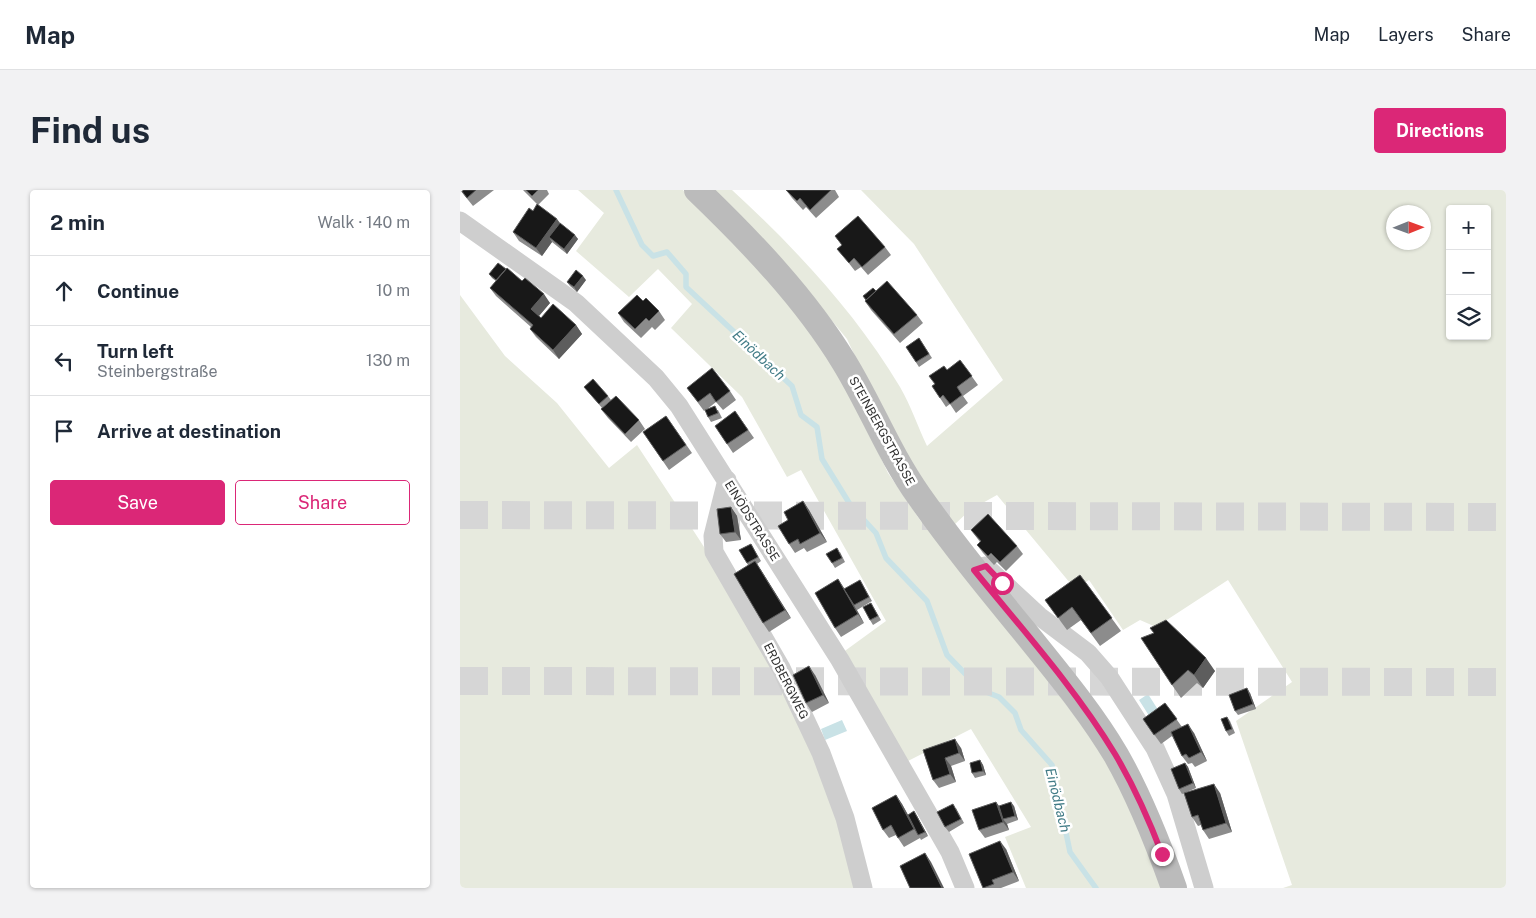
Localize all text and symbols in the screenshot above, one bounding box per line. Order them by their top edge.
text: Map [25,21,75,49]
text: Map [1314,24,1350,45]
text: Layers [1378,24,1434,45]
text: Share [1462,24,1511,45]
button: Directions [1374,108,1506,153]
text: Find us [30,110,150,151]
north arrow [1386,205,1431,250]
map controls [1446,205,1491,340]
button: + [1446,205,1491,250]
text: 2 min [50,210,105,235]
text: Walk · 140 m [317,213,410,232]
button: − [1446,250,1491,295]
icon: ahead [50,277,78,305]
text: Continue [97,280,179,302]
text: 10 m [376,281,410,300]
button: layers [1446,295,1491,340]
water label: Einödbach [729,327,789,383]
text: Turn left [97,340,174,362]
icon: left [50,347,78,375]
text: 130 m [366,351,410,370]
text: Steinbergstraße [97,362,218,381]
street label: STEINBERGSTRASSE [846,374,918,488]
icon: arrive [50,417,78,445]
text: Arrive at destination [97,420,281,442]
street label: EINÖDSTRASSE [722,478,782,564]
button: Save [50,480,225,525]
button: Share [235,480,410,525]
route start [991,572,1014,595]
street label: ERDBERGWEG [761,641,811,721]
water label: Einödbach [1042,766,1074,834]
route end [1151,843,1174,866]

